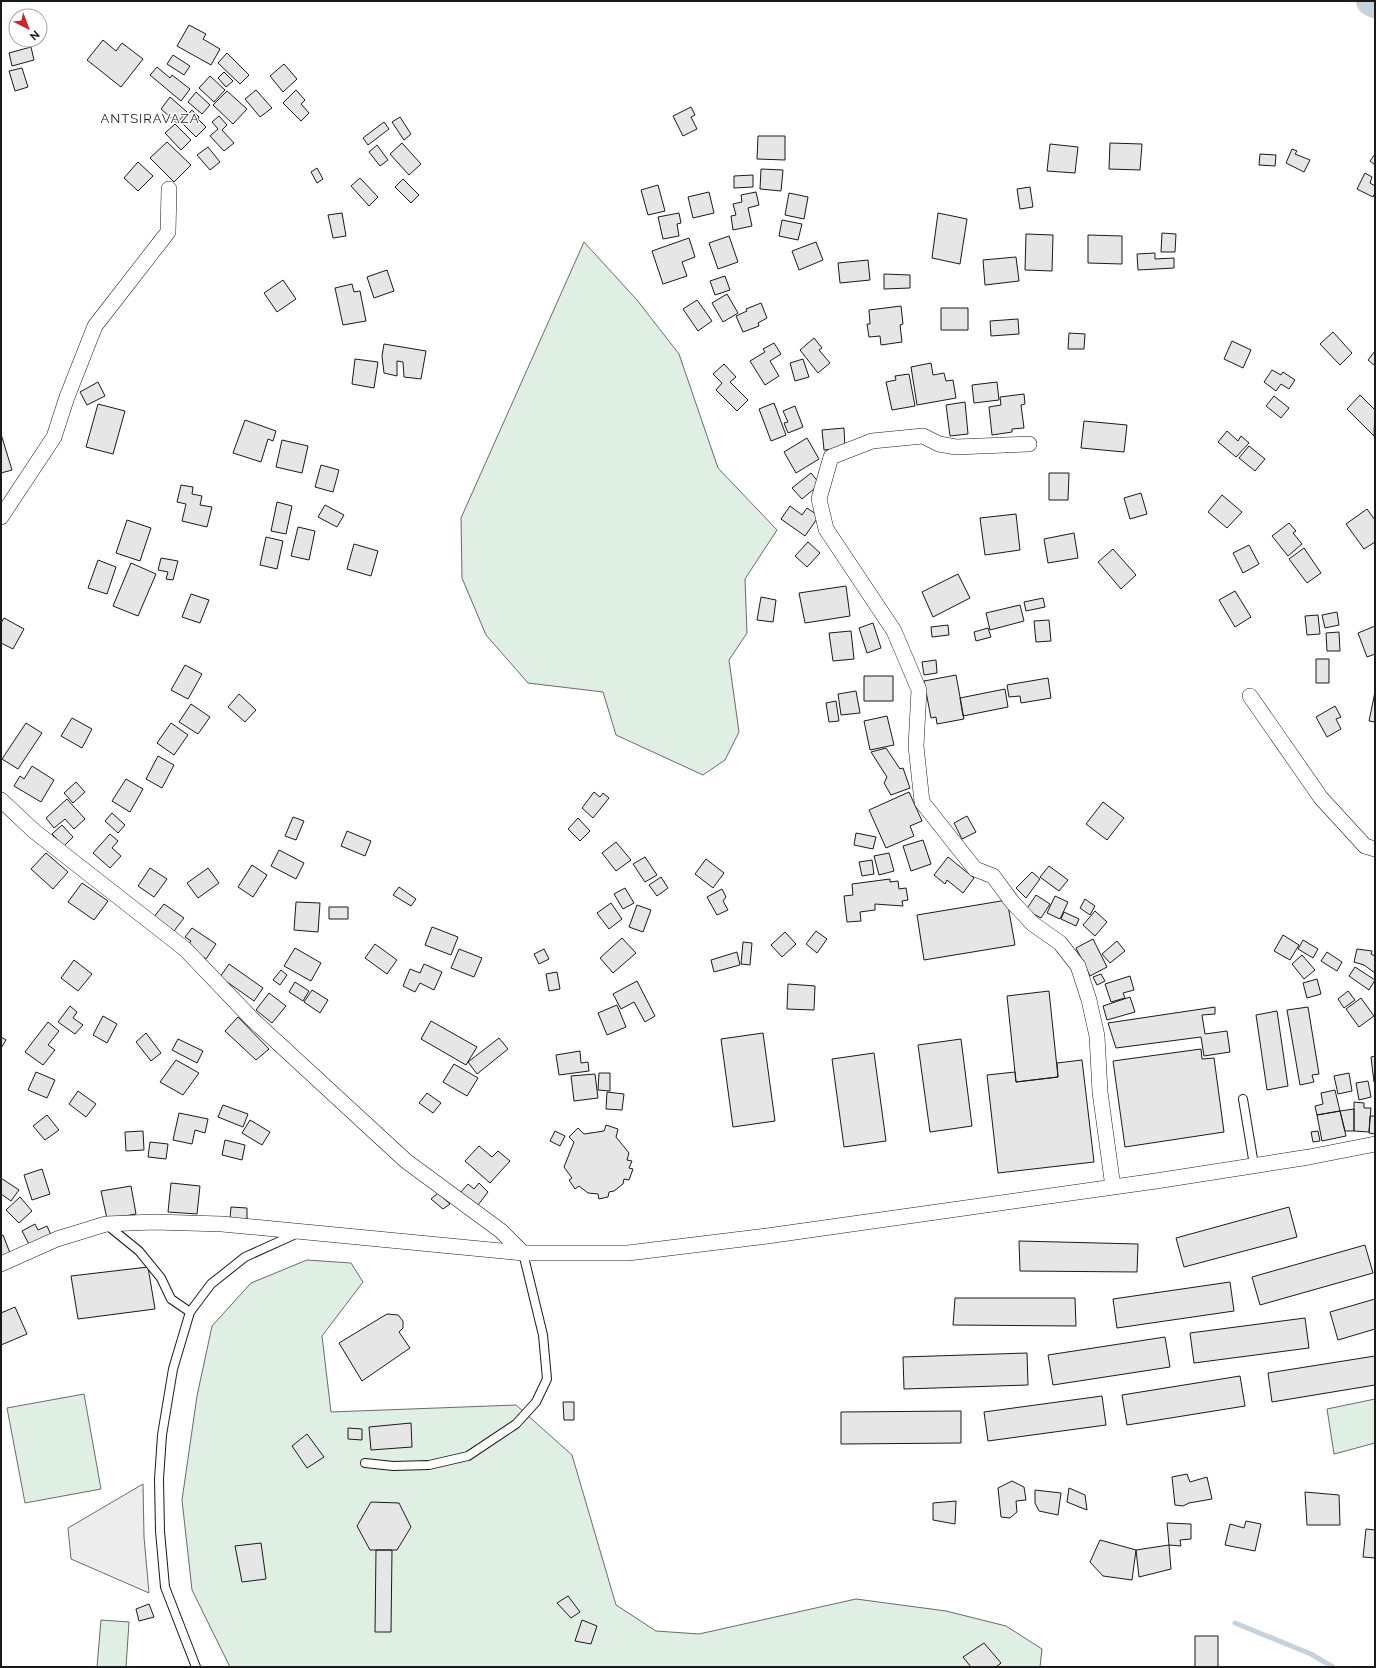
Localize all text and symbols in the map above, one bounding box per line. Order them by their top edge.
north arrow [8,8,48,48]
text: N [27,27,42,43]
district label: ANTSIRAVAZA [100,111,200,126]

